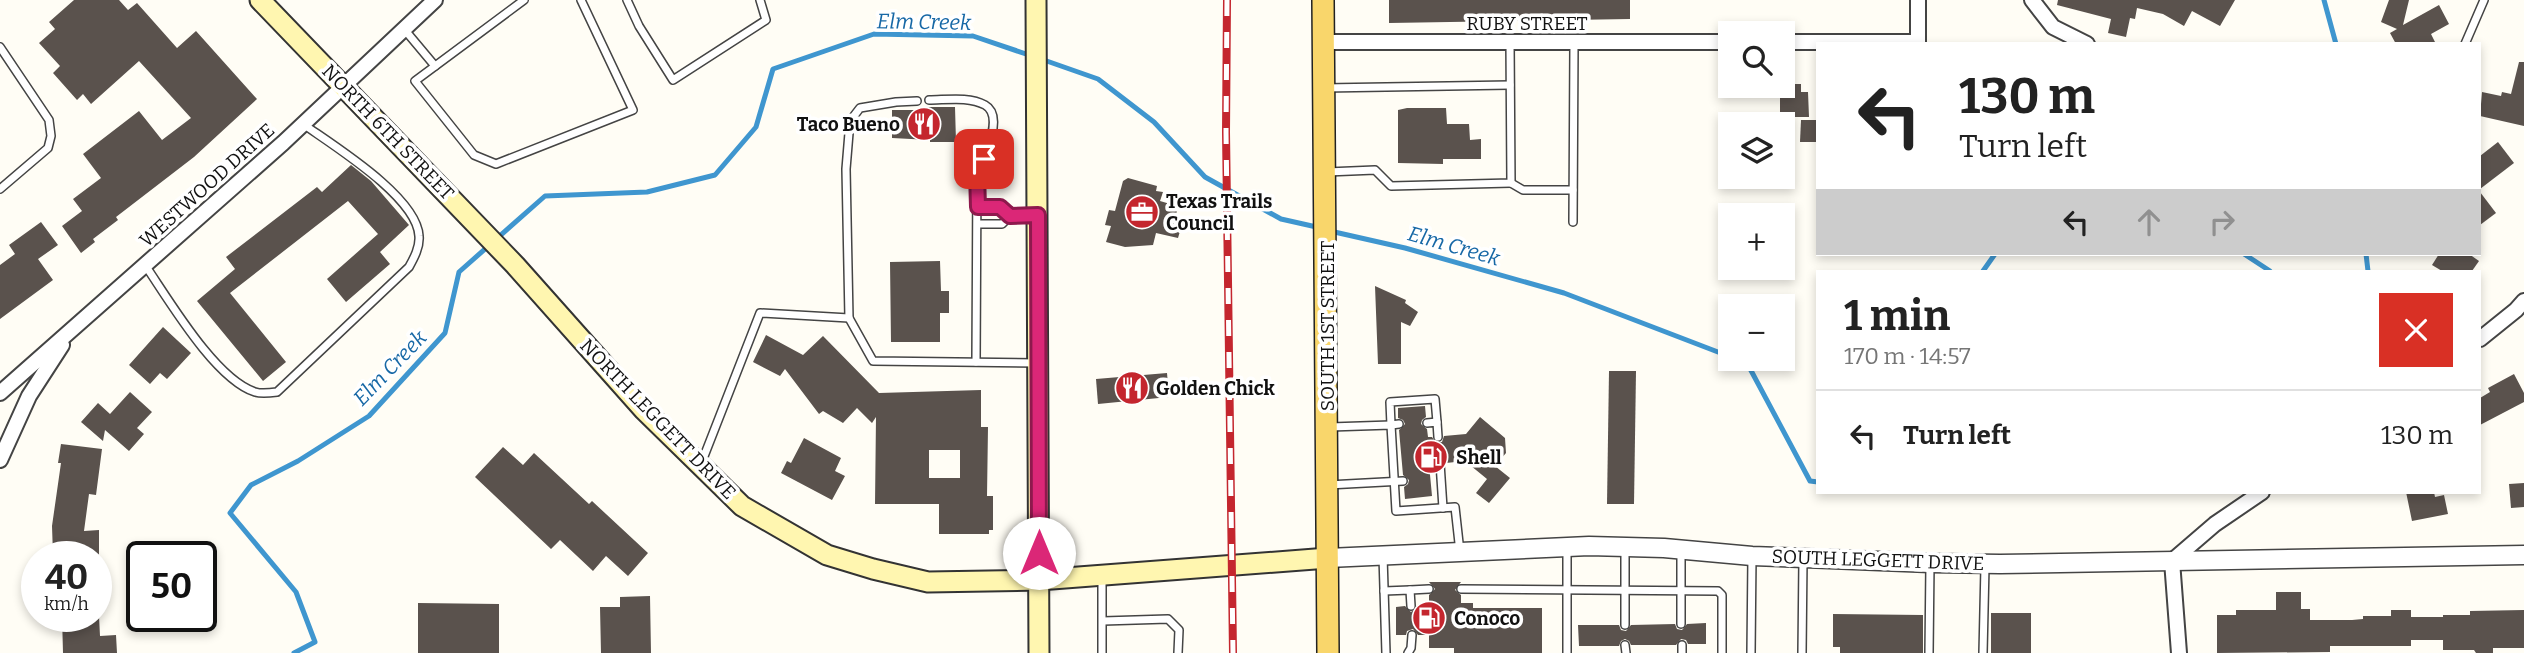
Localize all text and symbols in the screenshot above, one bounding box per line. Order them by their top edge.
water label: Elm Creek [876,8,972,36]
street label: RUBY STREET [1466,12,1588,35]
map controls [1718,21,1795,371]
button: search [1718,21,1795,98]
street label: NORTH 6TH STREET [317,59,459,205]
text: 130 m [1959,67,2095,126]
icon: left [1844,70,1935,161]
restaurant icon: Taco Bueno [905,105,943,143]
button: layers [1718,112,1795,189]
place label: Taco Bueno [797,113,900,136]
street label: WESTWOOD DRIVE [135,118,279,252]
text: Turn left [1959,127,2087,165]
pin [954,129,1014,189]
icon: arrive [965,140,1003,178]
place label: Texas Trails Council [1166,190,1272,235]
office icon: Texas Trails Council [1123,193,1161,231]
button: + [1718,203,1795,280]
icon: left [2057,203,2095,241]
icon: ahead [2130,203,2168,241]
icon: right [2203,203,2241,241]
water label: Elm Creek [1405,220,1504,272]
street label: SOUTH 1ST STREET [1316,241,1339,411]
text: 1 min [1844,291,1950,341]
button: close [2379,293,2453,367]
button: − [1718,294,1795,371]
water label: Elm Creek [348,324,433,411]
street label: NORTH LEGGETT DRIVE [575,334,741,504]
text: 170 m · 14:57 [1844,342,1971,370]
restaurant icon: Golden Chick [1113,369,1151,407]
place label: Golden Chick [1156,377,1275,400]
icon: left [1844,417,1882,455]
text: Turn left [1903,420,2011,451]
text: 130 m [2381,420,2453,451]
fuel station icon: Shell [1412,438,1450,476]
place label: Shell [1456,446,1502,469]
position arrow [1002,516,1076,590]
speed limit sign: 50 [126,541,217,632]
street label: SOUTH LEGGETT DRIVE [1771,545,1985,575]
text: 40 [45,556,88,598]
text: km/h [44,593,89,615]
fuel station icon: Conoco [1410,599,1448,637]
place label: Conoco [1454,607,1520,630]

